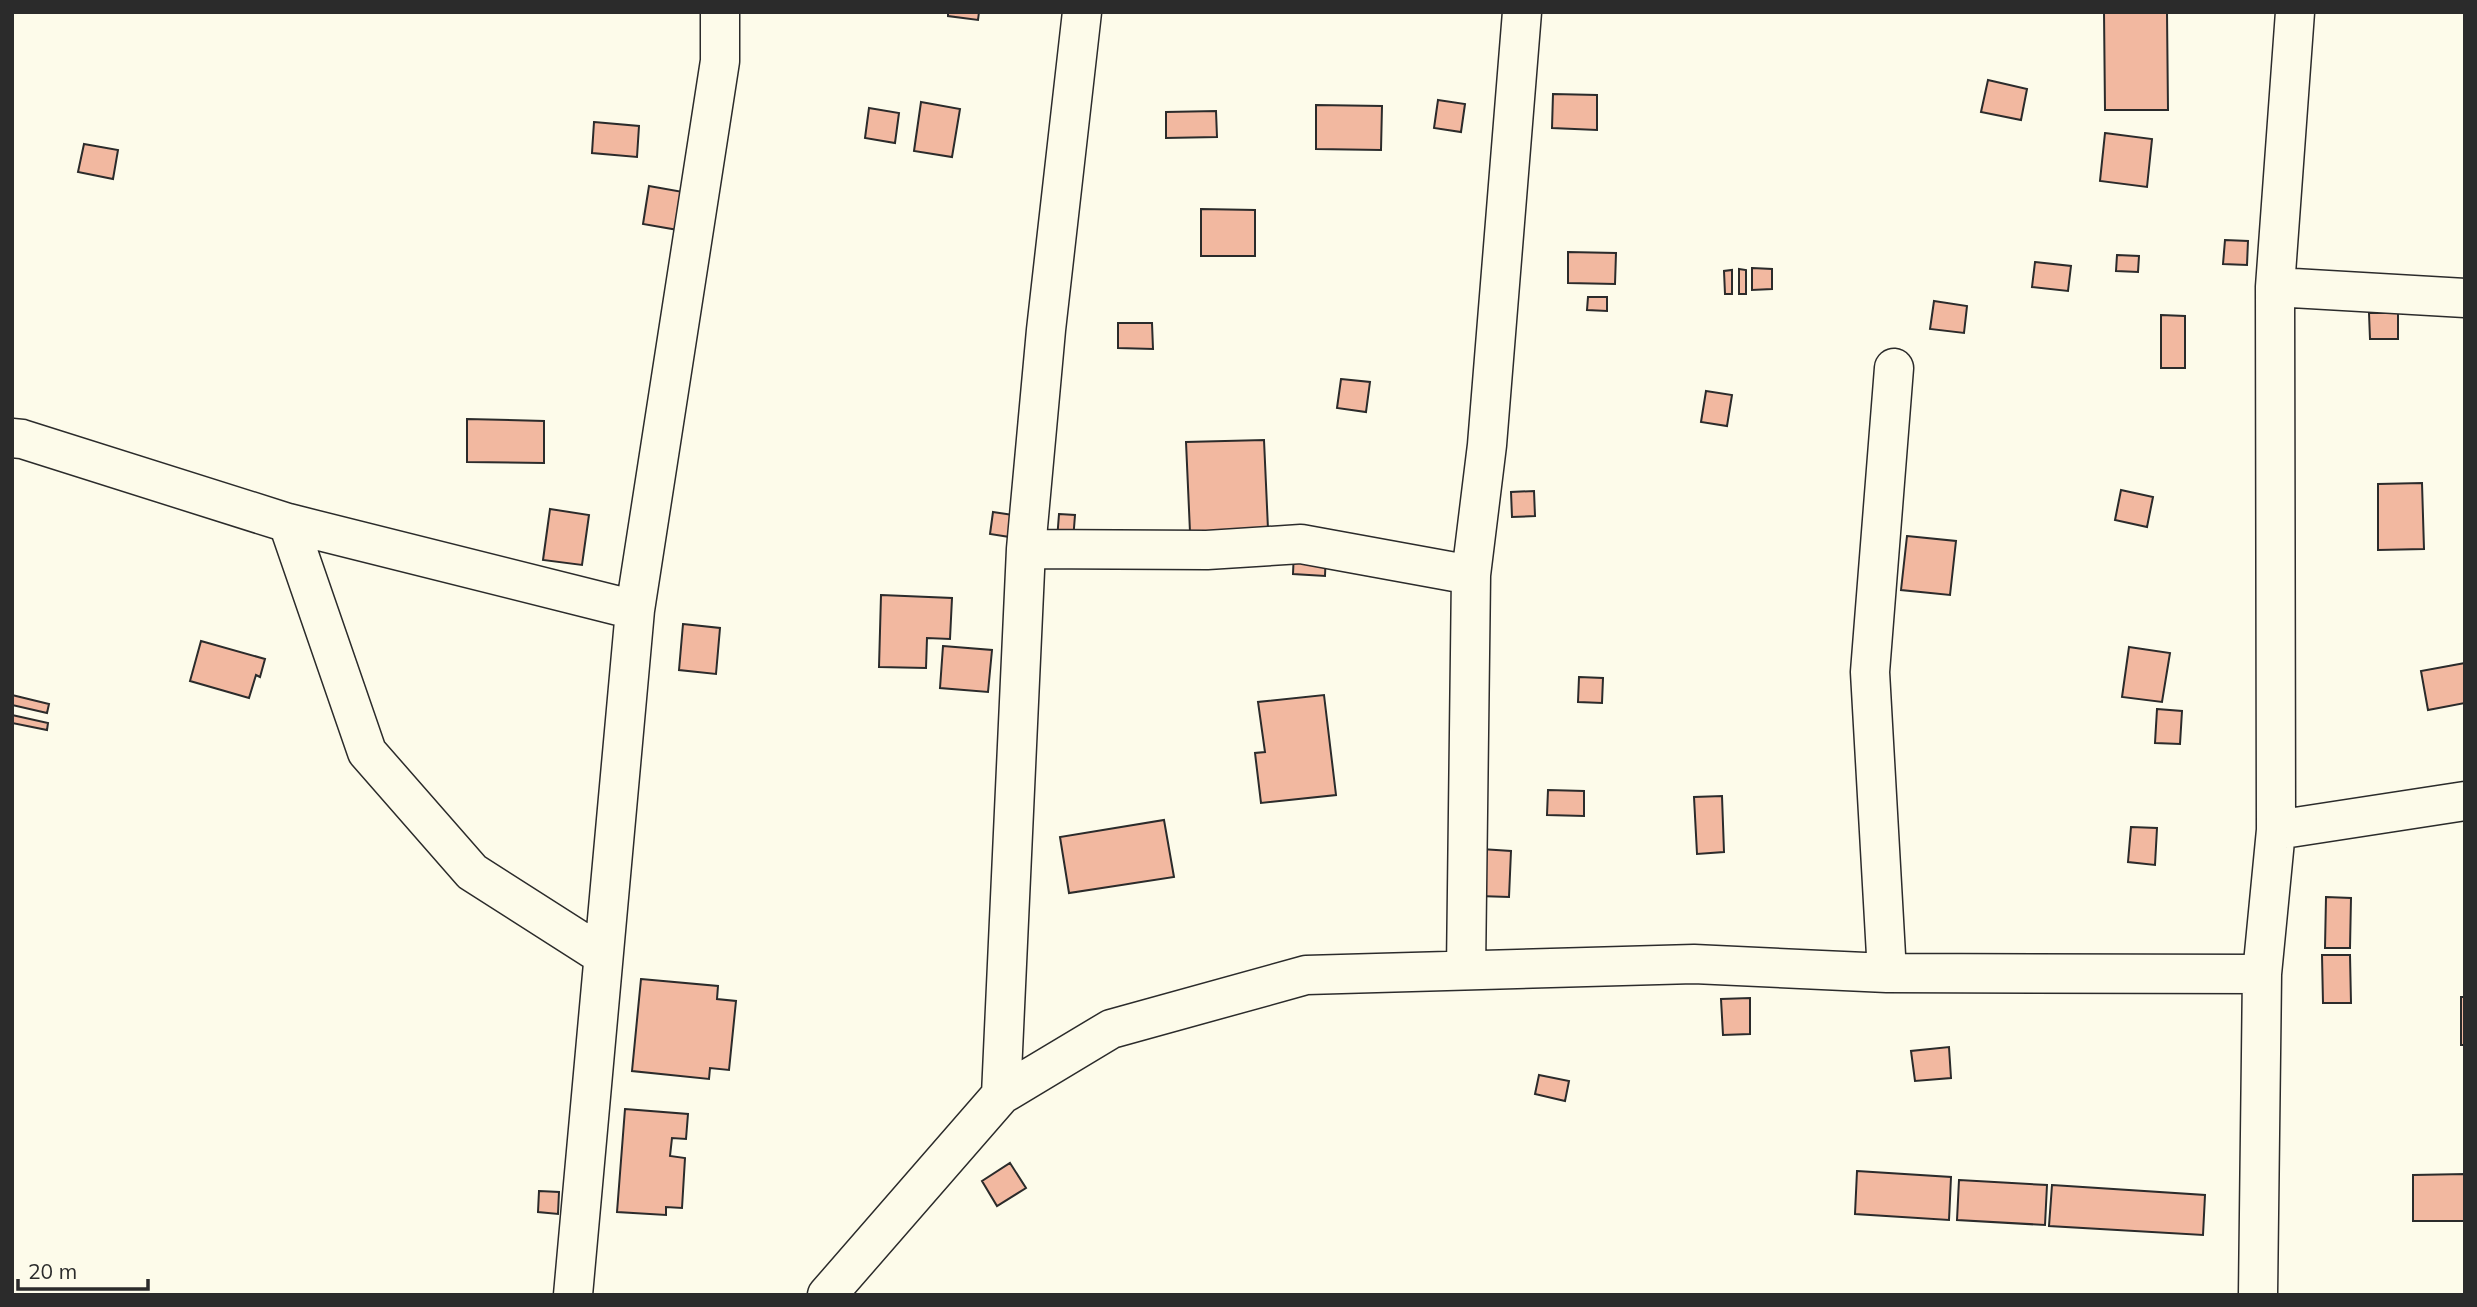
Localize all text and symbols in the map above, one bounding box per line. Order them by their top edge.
scale bar [18,1248,147,1292]
text: 20 m [28,1258,77,1284]

